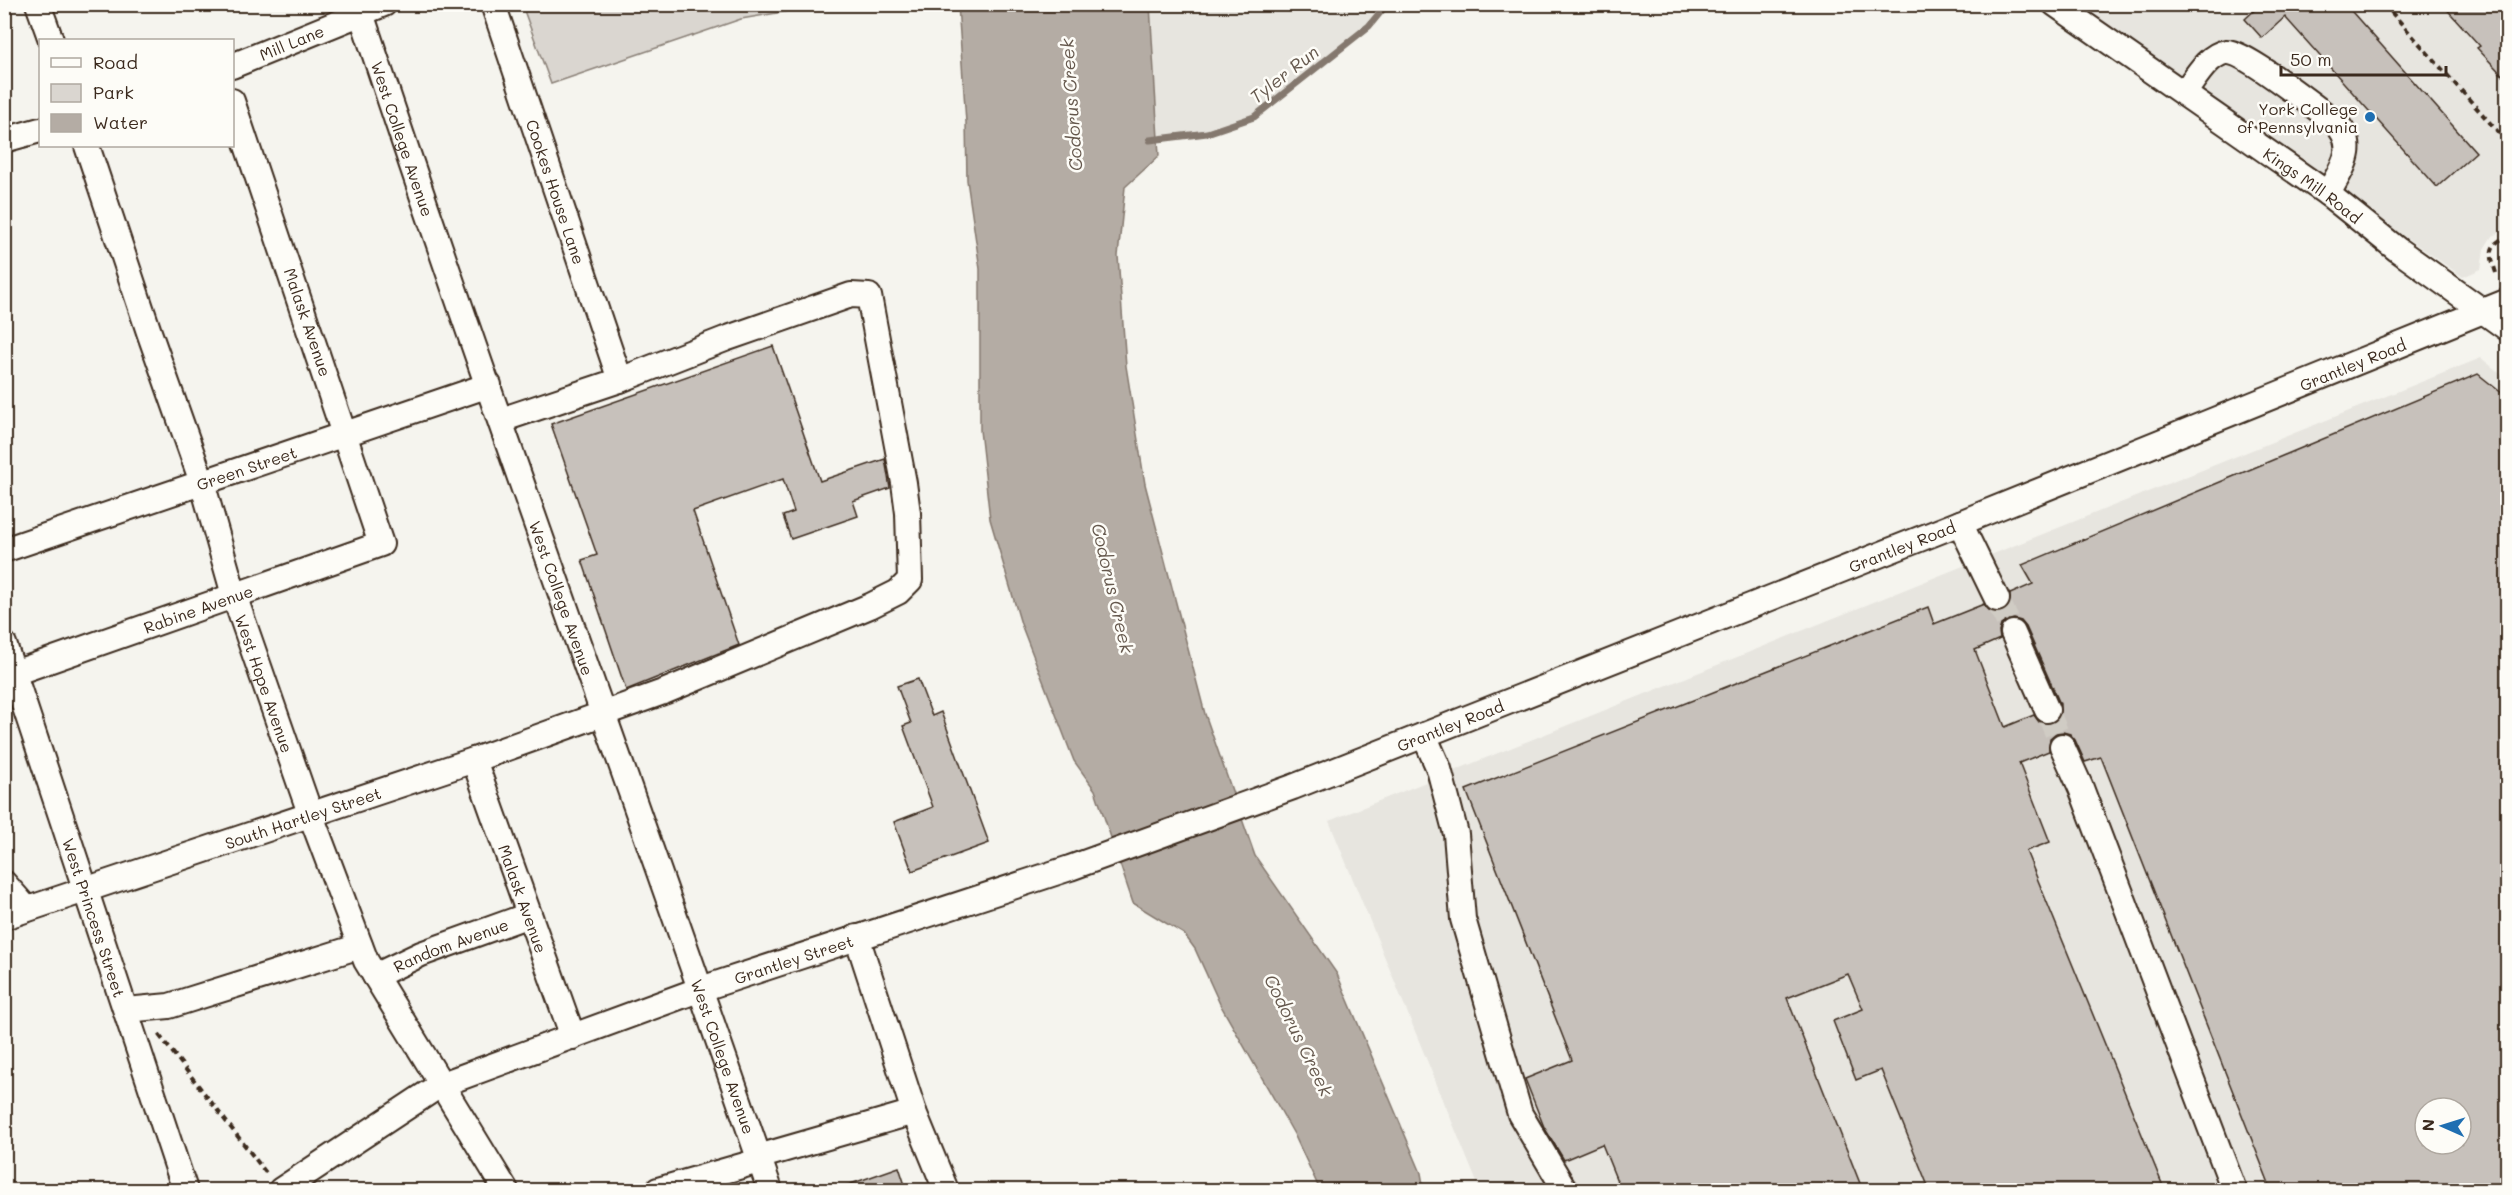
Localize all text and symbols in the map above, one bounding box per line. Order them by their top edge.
street label: Mill Lane [256,19,327,64]
water label: Codorus Creek [1054,38,1088,172]
legend [39,39,234,147]
scale bar [2281,39,2446,77]
water label: Tyler Run [1245,40,1323,108]
text: 50 m [2290,47,2332,71]
text: Road [93,50,138,74]
street label: West College Avenue [367,58,439,219]
text: Park [93,80,134,104]
place label: York College of Pennsylvania [2237,98,2358,137]
text: Water [93,110,148,134]
marker: York College of Pennsylvania [2363,110,2377,124]
street label: Cookes House Lane [522,116,591,267]
street label: Kings Mill Road [2260,142,2366,228]
street label: Malask Avenue [280,265,336,379]
street label: Grantley Road [2296,333,2409,395]
street label: Green Street [193,441,299,494]
street label: Grantley Road [1845,515,1958,577]
street label: West College Avenue [525,518,599,678]
water label: Codorus Creek [1086,521,1140,656]
street label: Rabine Avenue [140,579,256,637]
street label: West Hope Avenue [231,611,299,755]
street label: Grantley Road [1393,694,1506,755]
street label: South Hartley Street [222,781,384,853]
street label: West Princess Street [58,835,131,1000]
street label: Malask Avenue [494,841,552,955]
street label: Random Avenue [389,913,511,976]
street label: Grantley Street [731,929,856,988]
water label: Codorus Creek [1259,970,1339,1100]
street label: West College Avenue [687,976,760,1136]
north arrow [2413,1096,2473,1156]
text: N [2417,1119,2438,1132]

